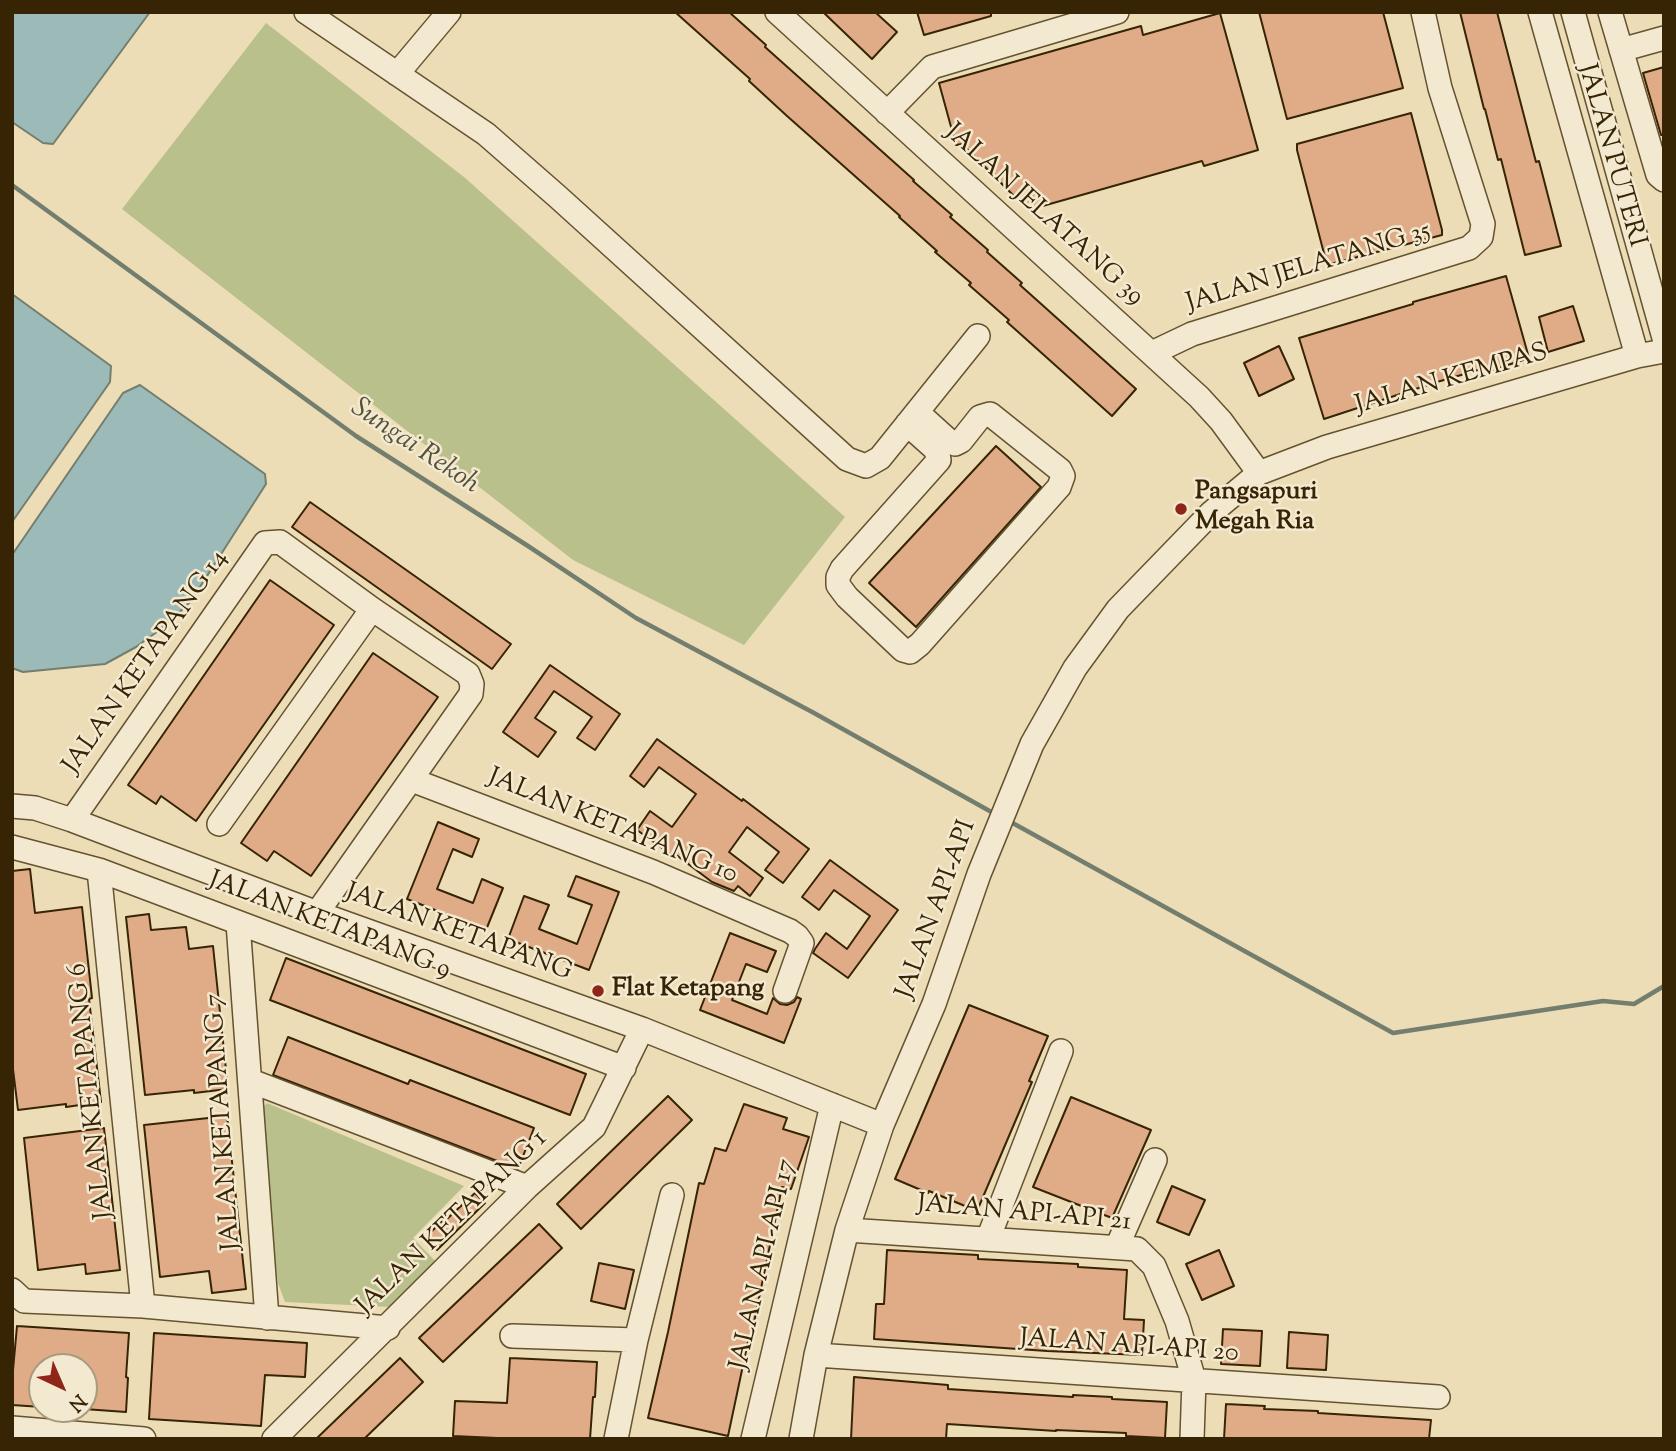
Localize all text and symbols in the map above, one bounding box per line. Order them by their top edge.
street label: JALAN PUTERI [1569,61,1651,251]
street label: JALAN JELATANG 39 [937,118,1149,314]
street label: JALAN JELATANG 35 [1183,217,1435,321]
street label: JALAN KEMPAS [1352,339,1552,423]
water label: Sungai Rekoh [343,393,485,503]
place label: Pangsapuri Megah Ria [1195,478,1318,540]
marker: Pangsapuri Megah Ria [1173,501,1189,517]
street label: JALAN KETAPANG 14 [58,545,236,781]
street label: JALAN KETAPANG 10 [483,764,741,892]
street label: JALAN API-API [891,816,985,1004]
street label: JALAN KETAPANG 9 [203,866,455,988]
street label: JALAN KETAPANG [340,879,576,989]
street label: JALAN KETAPANG 6 [64,961,122,1221]
place label: Flat Ketapang [612,975,764,1007]
marker: Flat Ketapang [590,983,606,999]
street label: JALAN KETAPANG 7 [200,993,250,1251]
street label: JALAN KETAPANG 1 [351,1125,555,1323]
street label: JALAN API-API 17 [726,1157,804,1373]
street label: JALAN API-API 21 [916,1190,1132,1240]
street label: JALAN API-API 20 [1018,1325,1240,1371]
north arrow [28,1353,98,1423]
text: N [62,1387,91,1417]

